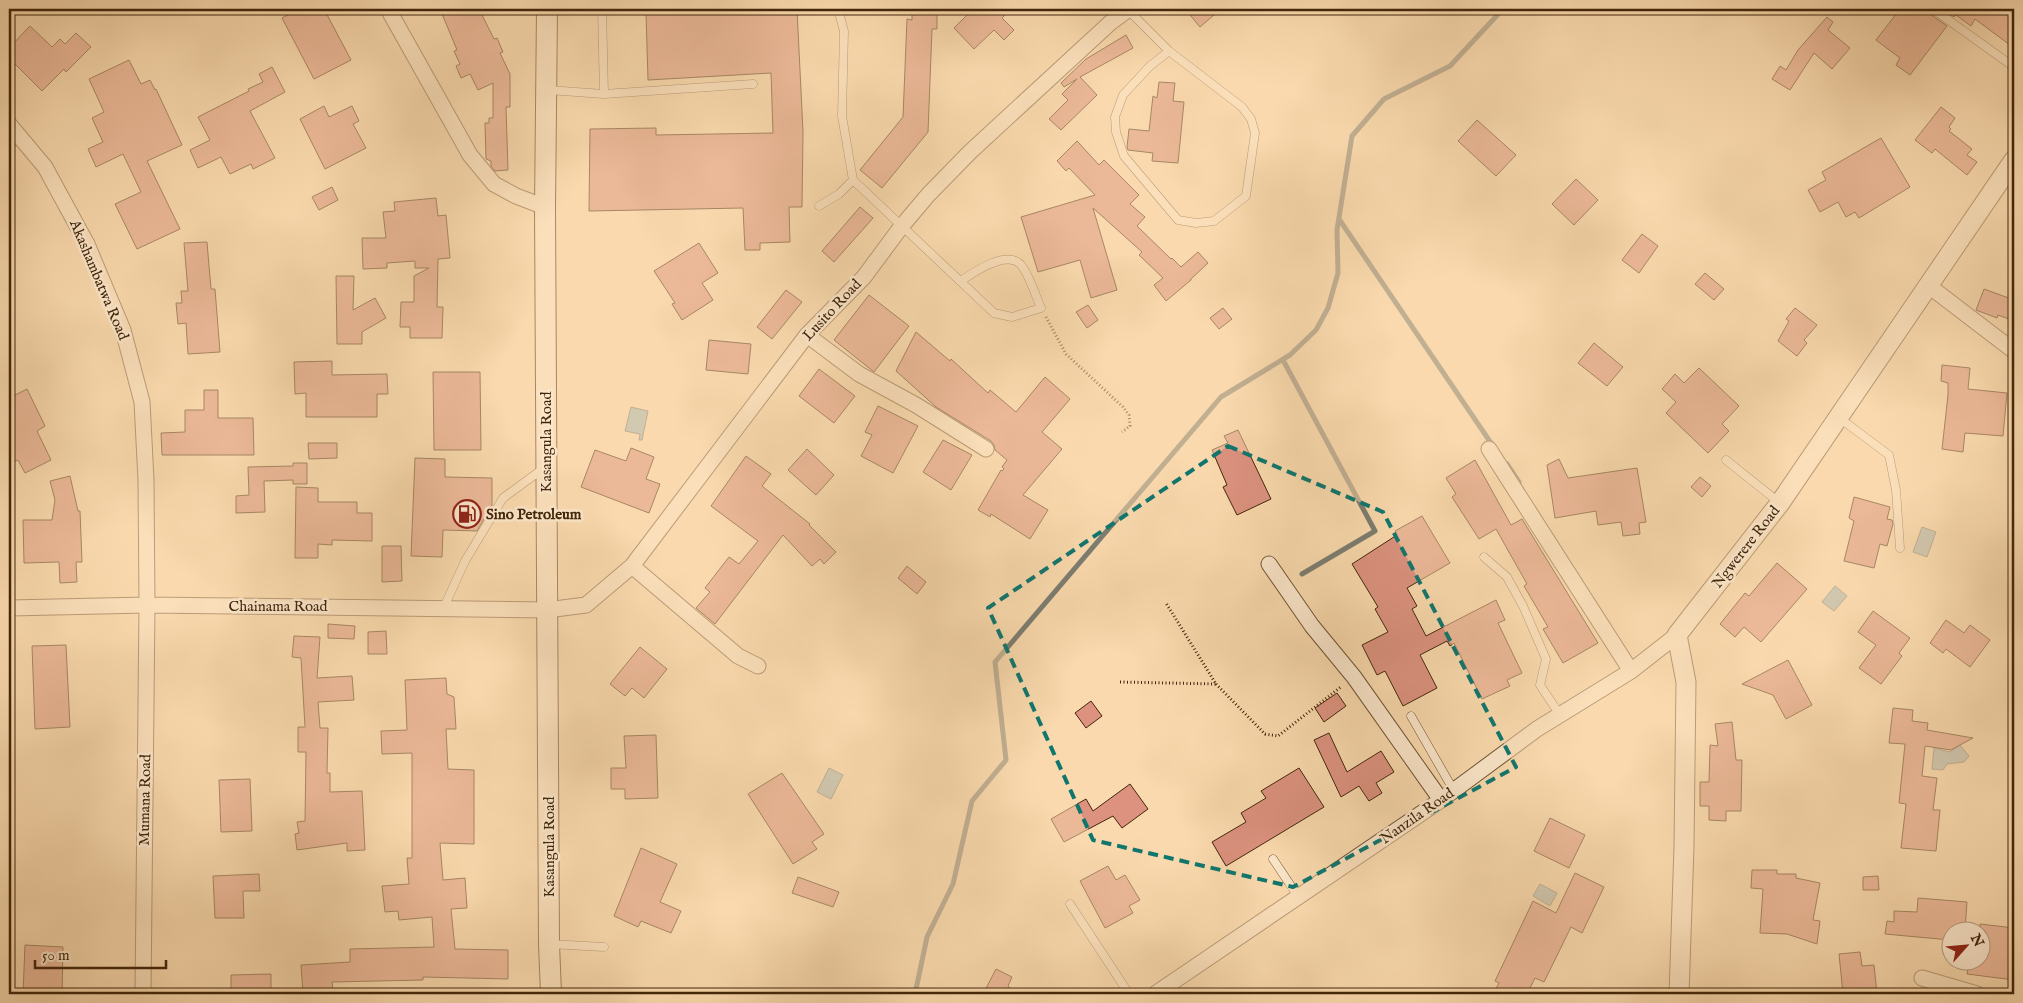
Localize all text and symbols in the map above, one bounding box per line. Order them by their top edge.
street label: Akashambatwa Road [65,216,133,344]
street label: Lusito Road [798,274,866,345]
street label: Kasangula Road [537,391,556,492]
fuel station icon: Sino Petroleum [452,499,482,529]
street label: Ngwerere Road [1708,501,1785,592]
place label: Sino Petroleum [486,505,582,524]
street label: Chainama Road [229,597,328,616]
street label: Mumana Road [135,753,155,846]
street label: Nanzila Road [1376,783,1458,848]
street label: Kasangula Road [540,796,559,897]
north arrow [1940,920,1990,970]
text: N [1965,930,1987,950]
scale bar [35,938,166,970]
text: 50 m [42,946,70,965]

